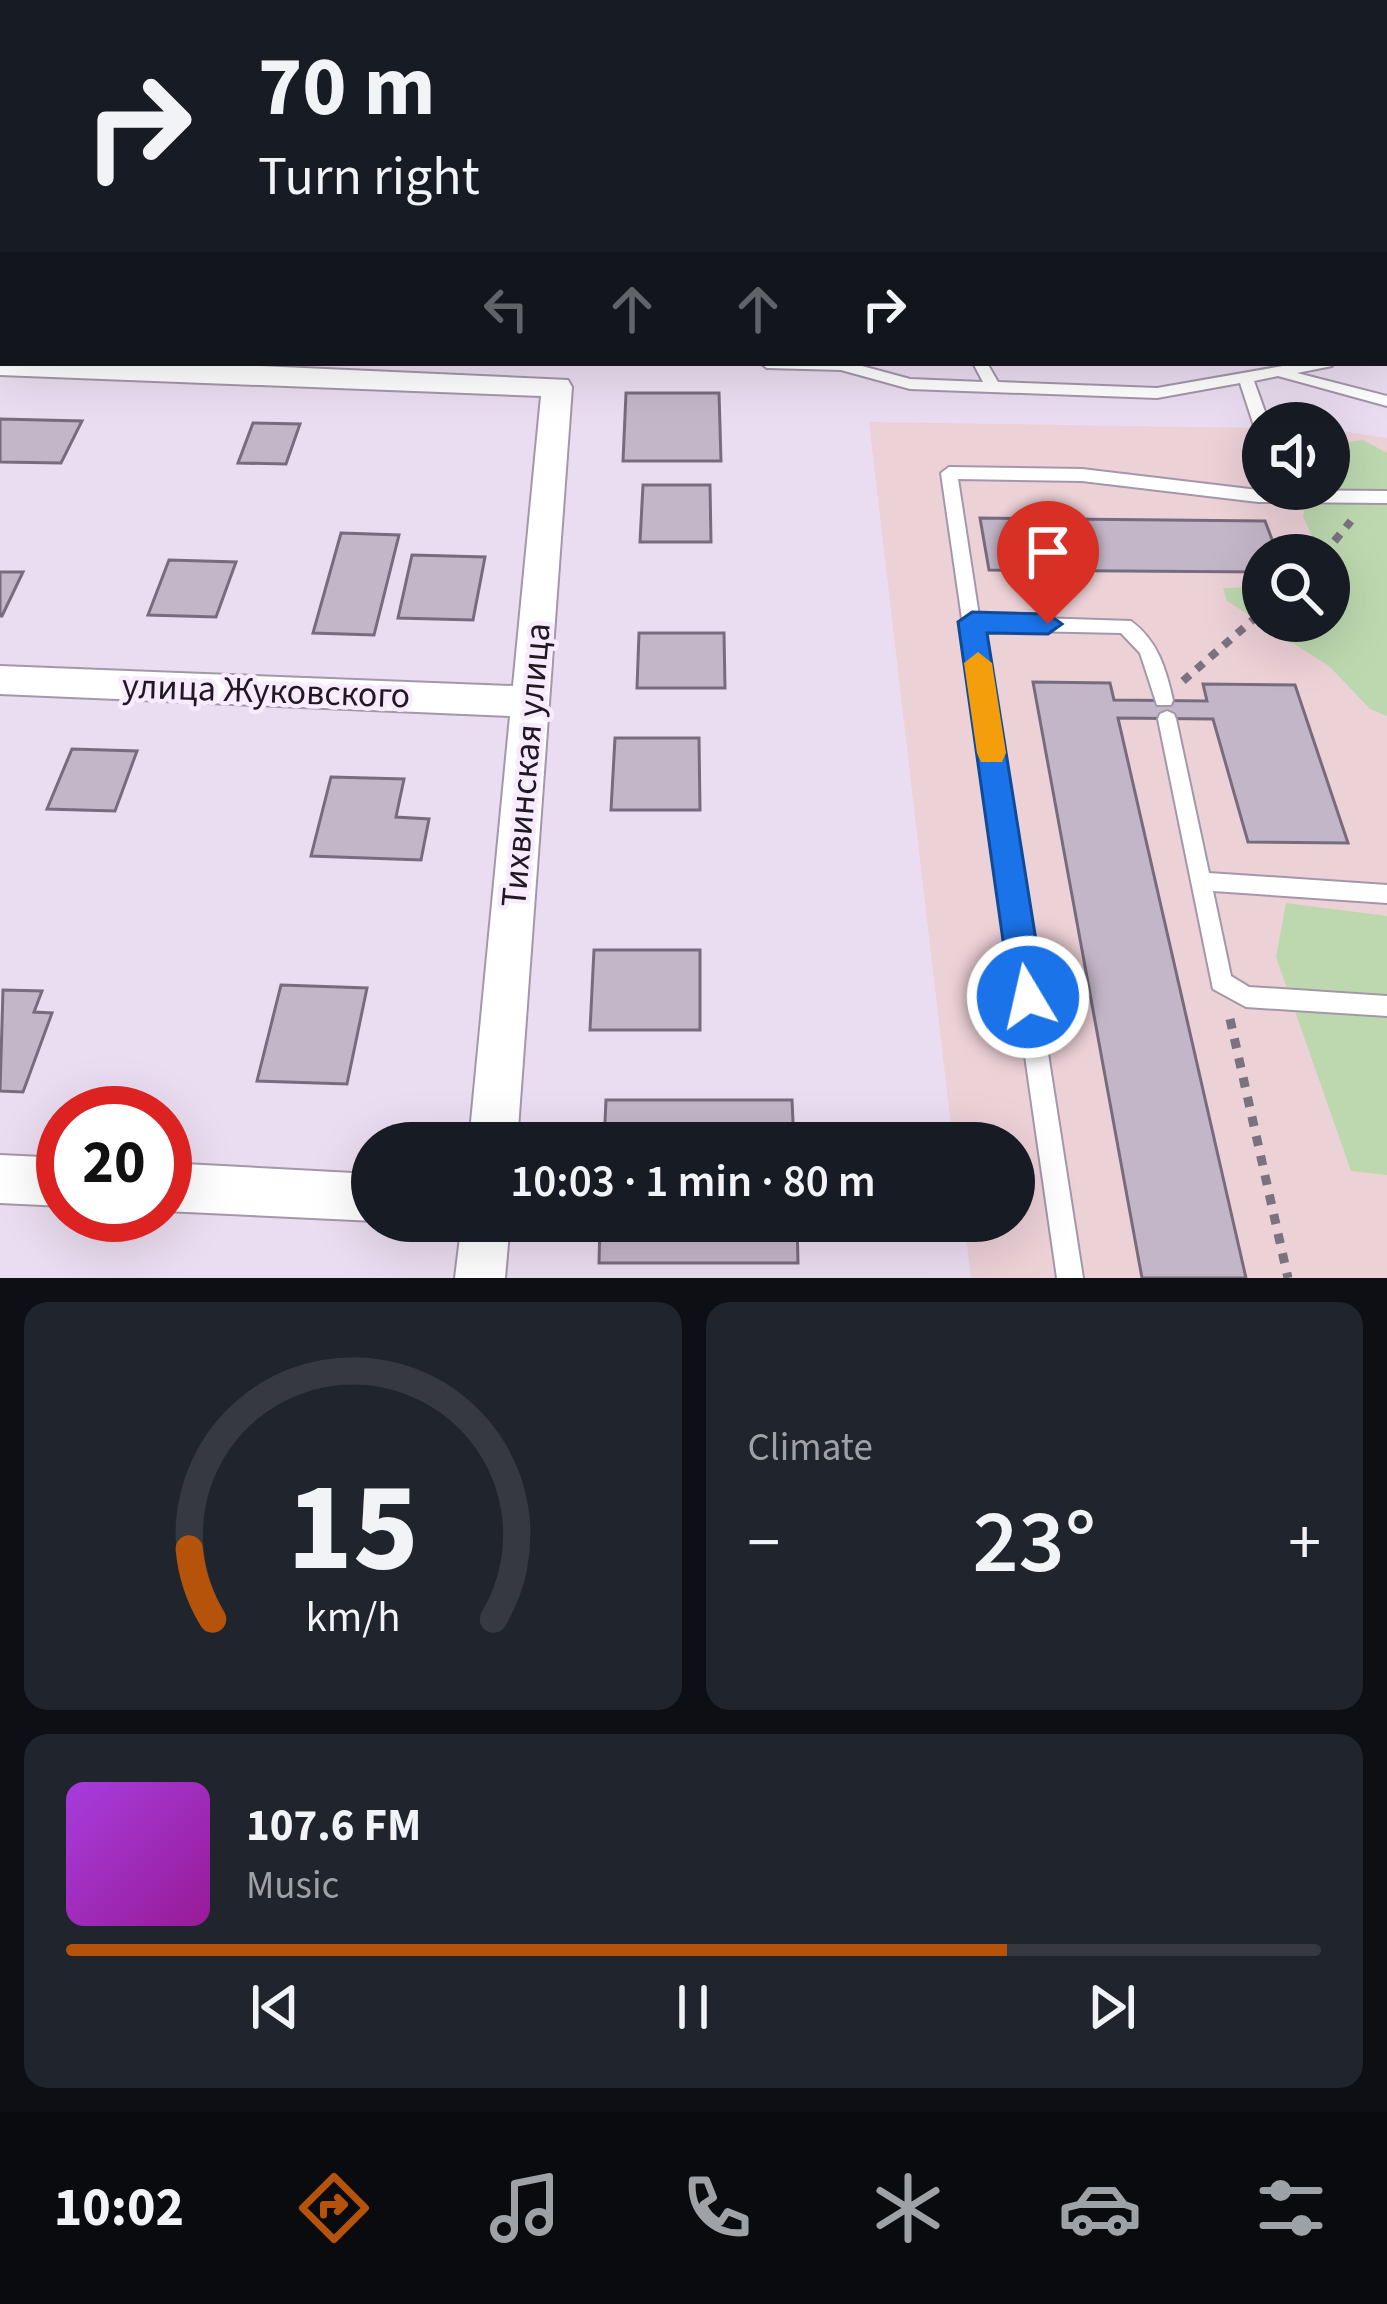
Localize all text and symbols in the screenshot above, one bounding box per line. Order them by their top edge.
text: 70 m [258,28,436,148]
icon: right [60,48,216,204]
text: Turn right [258,139,480,216]
icon: left [473,276,539,342]
icon: ahead [599,276,665,342]
icon: ahead [725,276,791,342]
icon: right [851,276,917,342]
map controls [1242,402,1350,642]
button: sound [1242,402,1350,510]
pin [997,501,1099,624]
icon: arrive [1015,519,1081,585]
button: search [1242,534,1350,642]
street label: Тихвинская улица [488,621,564,909]
street label: улица Жуковского [121,660,411,722]
position arrow [965,934,1091,1060]
speed limit sign: 20 [36,1086,192,1242]
text: 10:03 · 1 min · 80 m [510,1150,876,1214]
text: Climate [748,1420,873,1476]
text: 15 [287,1440,419,1618]
text: 23° [972,1479,1096,1607]
text: − [748,1496,780,1590]
text: + [1288,1496,1321,1590]
text: km/h [305,1587,400,1648]
text: 107.6 FM [246,1794,421,1858]
text: Music [246,1858,339,1914]
icon: previous [242,1974,308,2040]
icon: pause [660,1974,726,2040]
icon: next [1079,1974,1145,2040]
icon: directions [292,2166,376,2250]
icon: music [483,2166,567,2250]
icon: phone [675,2166,759,2250]
icon: climate [866,2166,950,2250]
icon: car [1058,2166,1142,2250]
icon: filters [1249,2166,1333,2250]
text: 10:02 [54,2170,184,2247]

